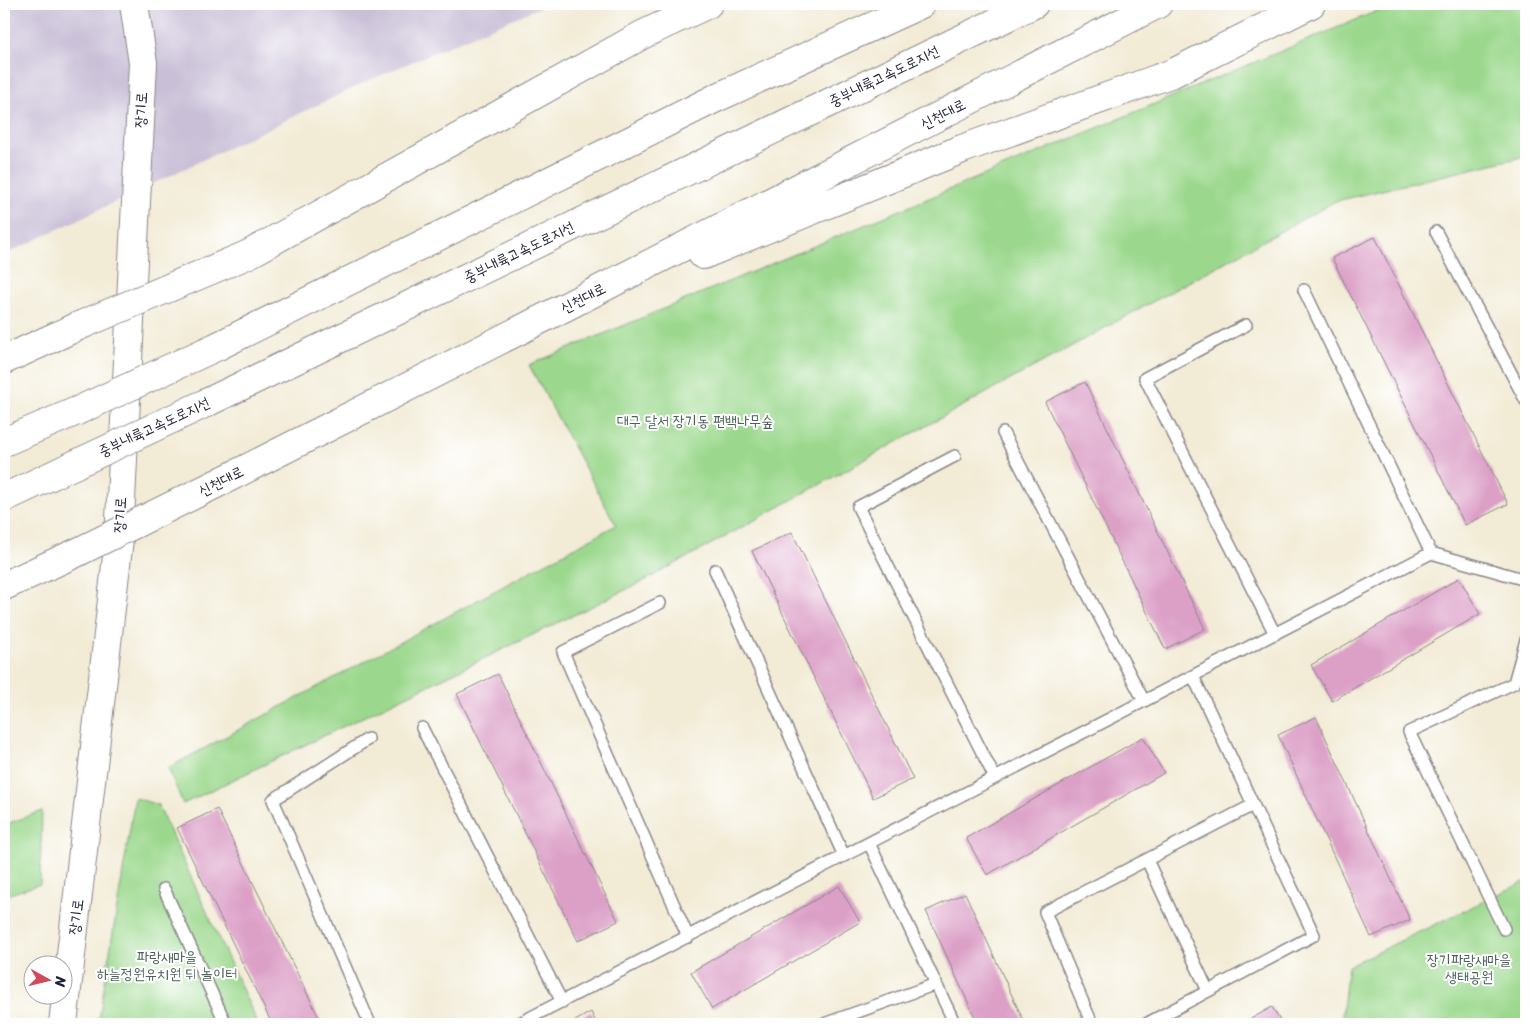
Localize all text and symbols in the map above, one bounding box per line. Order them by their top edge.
street label: 중부내륙고속도로지선 [824,38,944,114]
street label: 장기로 [127,91,155,129]
street label: 신천대로 [916,91,970,137]
street label: 중부내륙고속도로지선 [459,214,579,290]
street label: 신천대로 [556,275,610,321]
street label: 중부내륙고속도로지선 [94,390,214,464]
park label: 대구 달서 장기동 편백나무숲 [617,408,773,434]
street label: 신천대로 [194,458,248,504]
street label: 장기로 [106,496,134,534]
street label: 장기로 [61,897,91,937]
park label: 파랑새마을 하늘정원유치원 뒤 놀이터 [97,944,237,987]
park label: 장기파랑새마을 생태공원 [1427,947,1511,990]
north arrow [22,956,72,1006]
text: N [47,974,74,989]

